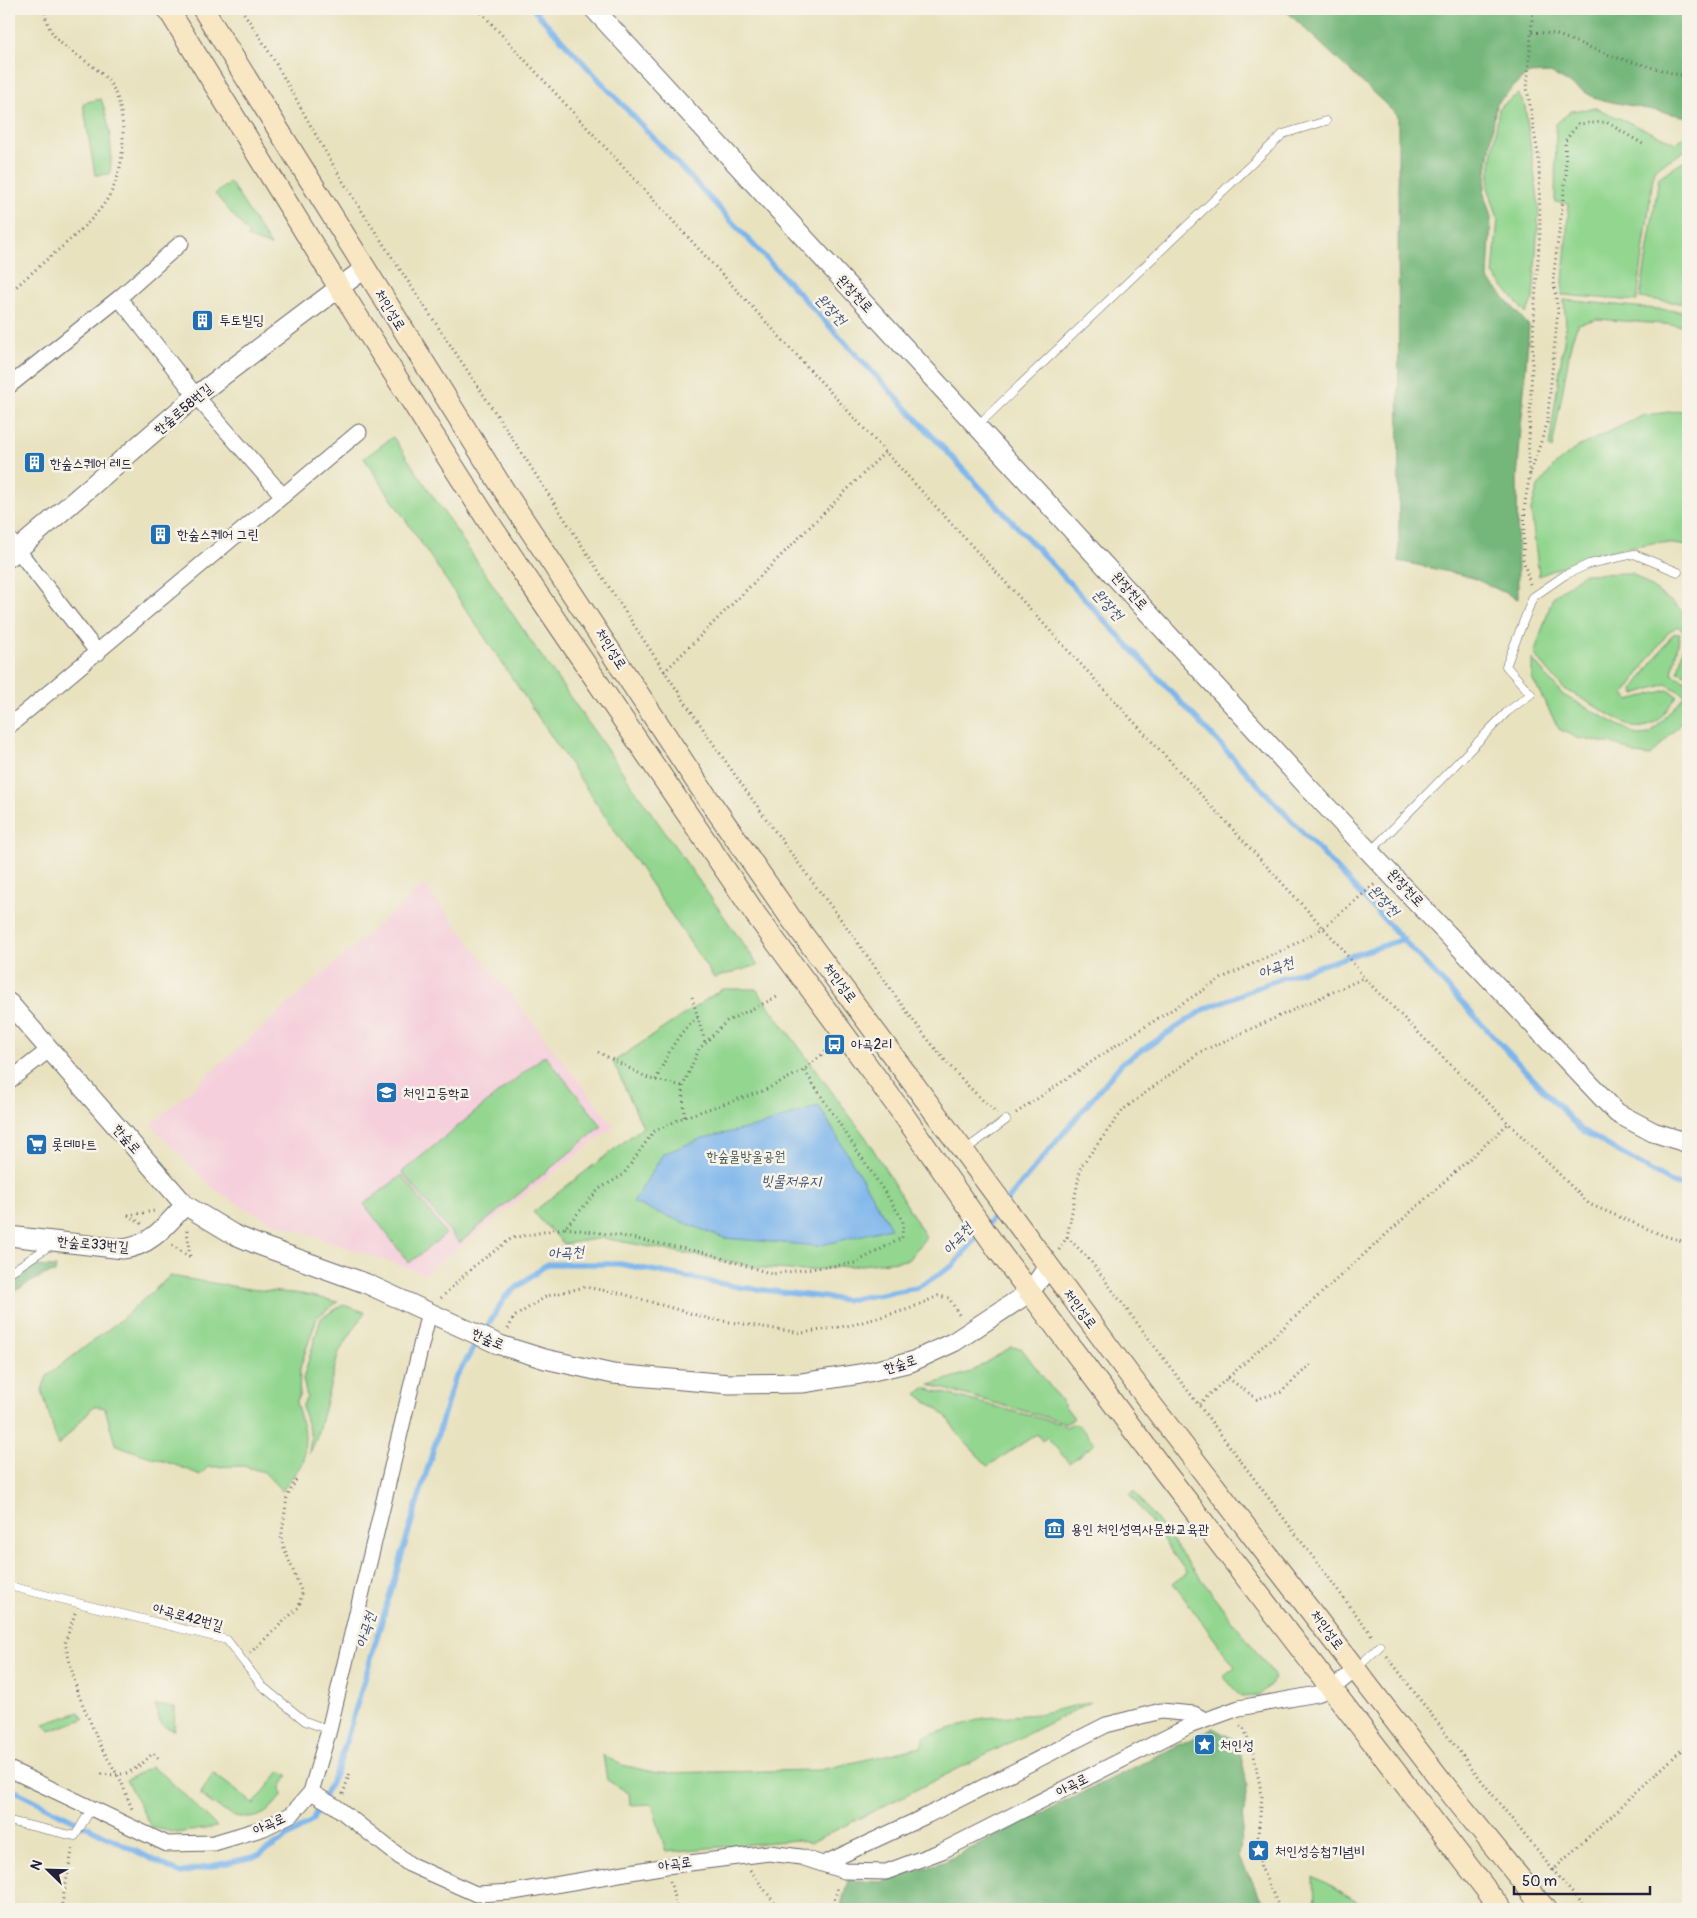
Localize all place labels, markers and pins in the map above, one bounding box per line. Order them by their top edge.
building icon: 투토빌딩 [191,308,215,332]
place label: 투토빌딩 [219,312,264,329]
building icon: 한숲스퀘어 레드 [22,451,46,475]
place label: 한숲스퀘어 레드 [50,455,132,472]
building icon: 한숲스퀘어 그린 [149,522,173,546]
place label: 한숲스퀘어 그린 [177,526,259,543]
bus stop icon: 아곡2리 [823,1032,847,1056]
place label: 아곡2리 [851,1036,893,1053]
school or university icon: 처인고등학교 [375,1081,399,1105]
place label: 처인고등학교 [403,1085,471,1102]
supermarket icon: 롯데마트 [24,1132,48,1156]
place label: 롯데마트 [52,1136,97,1153]
museum icon: 용인 처인성역사문화교육관 [1043,1517,1067,1541]
place label: 용인 처인성역사문화교육관 [1071,1521,1209,1538]
place icon: 처인성 [1192,1733,1216,1757]
place label: 처인성 [1220,1737,1254,1754]
place icon: 처인성승첩기념비 [1247,1839,1271,1863]
place label: 처인성승첩기념비 [1275,1843,1365,1860]

